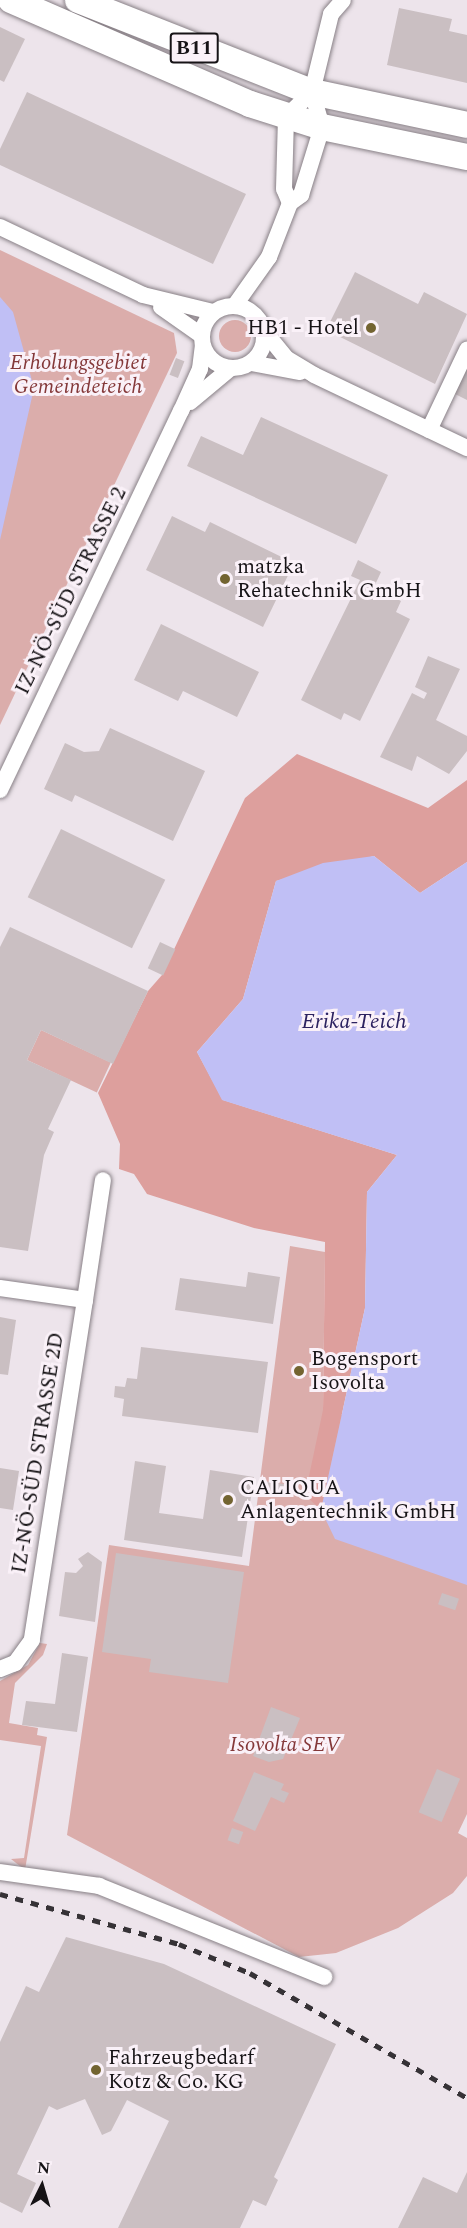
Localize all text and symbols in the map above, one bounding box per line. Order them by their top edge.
road number: B11 [168,31,220,65]
place label: HB1 - Hotel [247,315,359,341]
marker: HB1 - Hotel [364,321,378,335]
park label: Erholungsgebiet Gemeindeteich [10,350,146,400]
street label: IZ-NÖ-SÜD STRASSE 2 [10,483,132,699]
place label: matzka Rehatechnik GmbH [237,554,422,604]
marker: matzka Rehatechnik GmbH [218,572,232,586]
water label: Erika-Teich [301,1009,407,1035]
street label: IZ-NÖ-SÜD STRASSE 2D [6,1331,70,1575]
place label: Bogensport Isovolta [311,1346,418,1396]
marker: Bogensport Isovolta [292,1364,306,1378]
place label: CALIQUA Anlagentechnik GmbH [240,1475,456,1525]
marker: CALIQUA Anlagentechnik GmbH [221,1493,235,1507]
park label: Isovolta SEV [230,1732,340,1758]
place label: Fahrzeugbedarf Kotz & Co. KG [108,2045,254,2095]
marker: Fahrzeugbedarf Kotz & Co. KG [89,2063,103,2077]
north arrow [12,2156,72,2216]
text: N [36,2156,51,2181]

